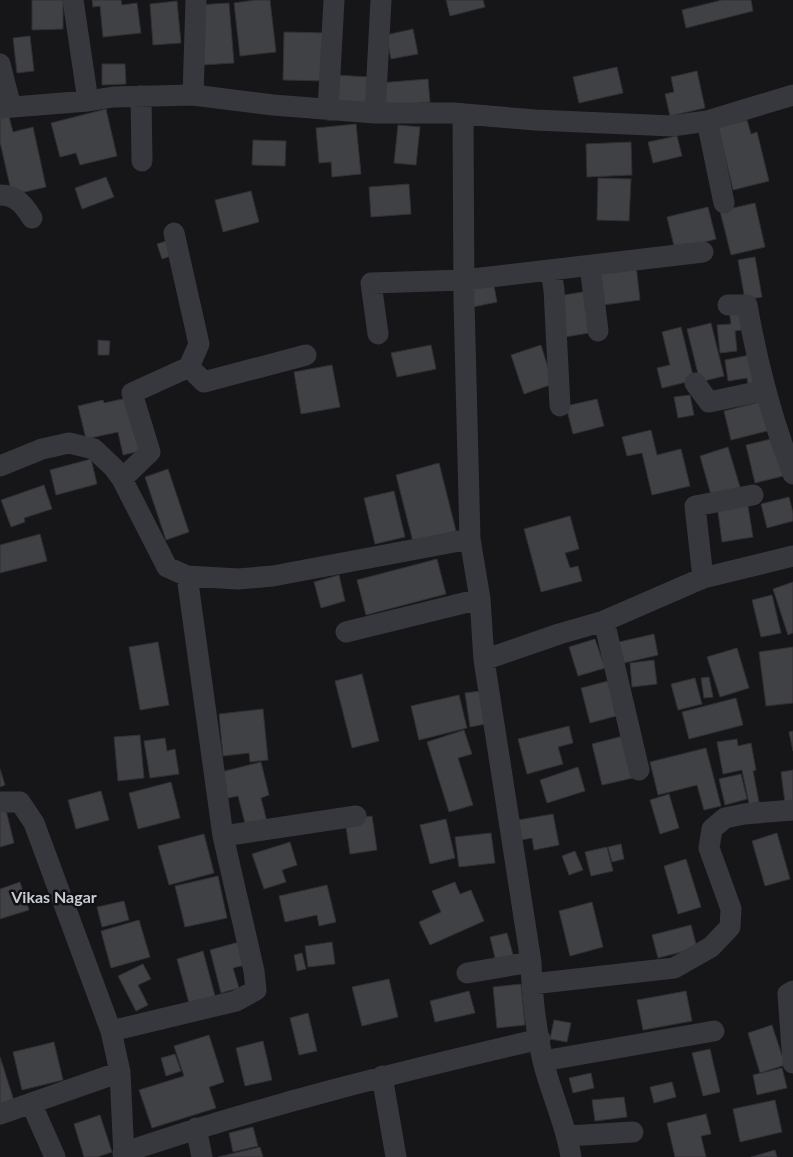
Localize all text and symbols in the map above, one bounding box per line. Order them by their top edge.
district label: Vikas Nagar [10,887,97,906]

